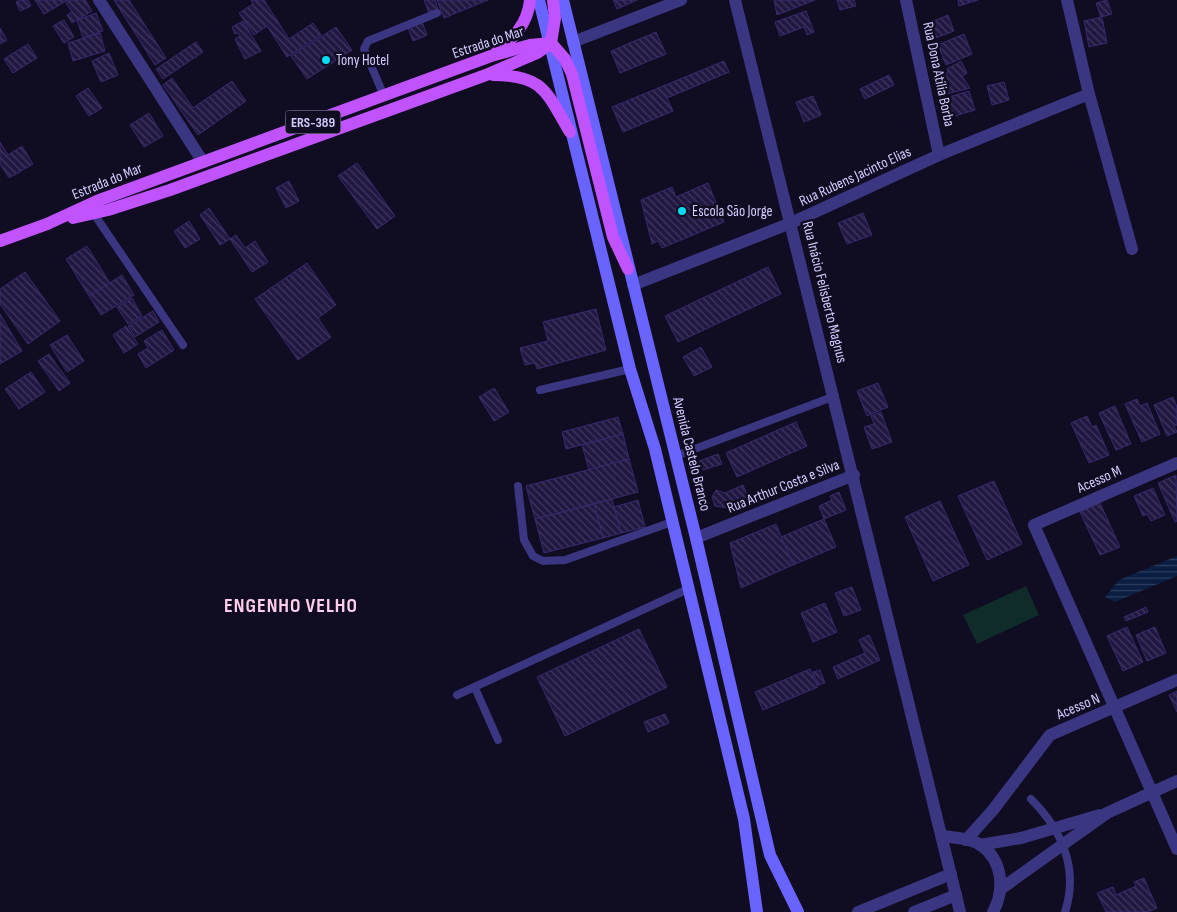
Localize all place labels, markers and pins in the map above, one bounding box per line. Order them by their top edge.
place label: Tony Hotel [336,51,389,70]
marker: Tony Hotel [320,54,332,66]
place label: Escola São Jorge [692,202,773,221]
marker: Escola São Jorge [676,205,688,217]

